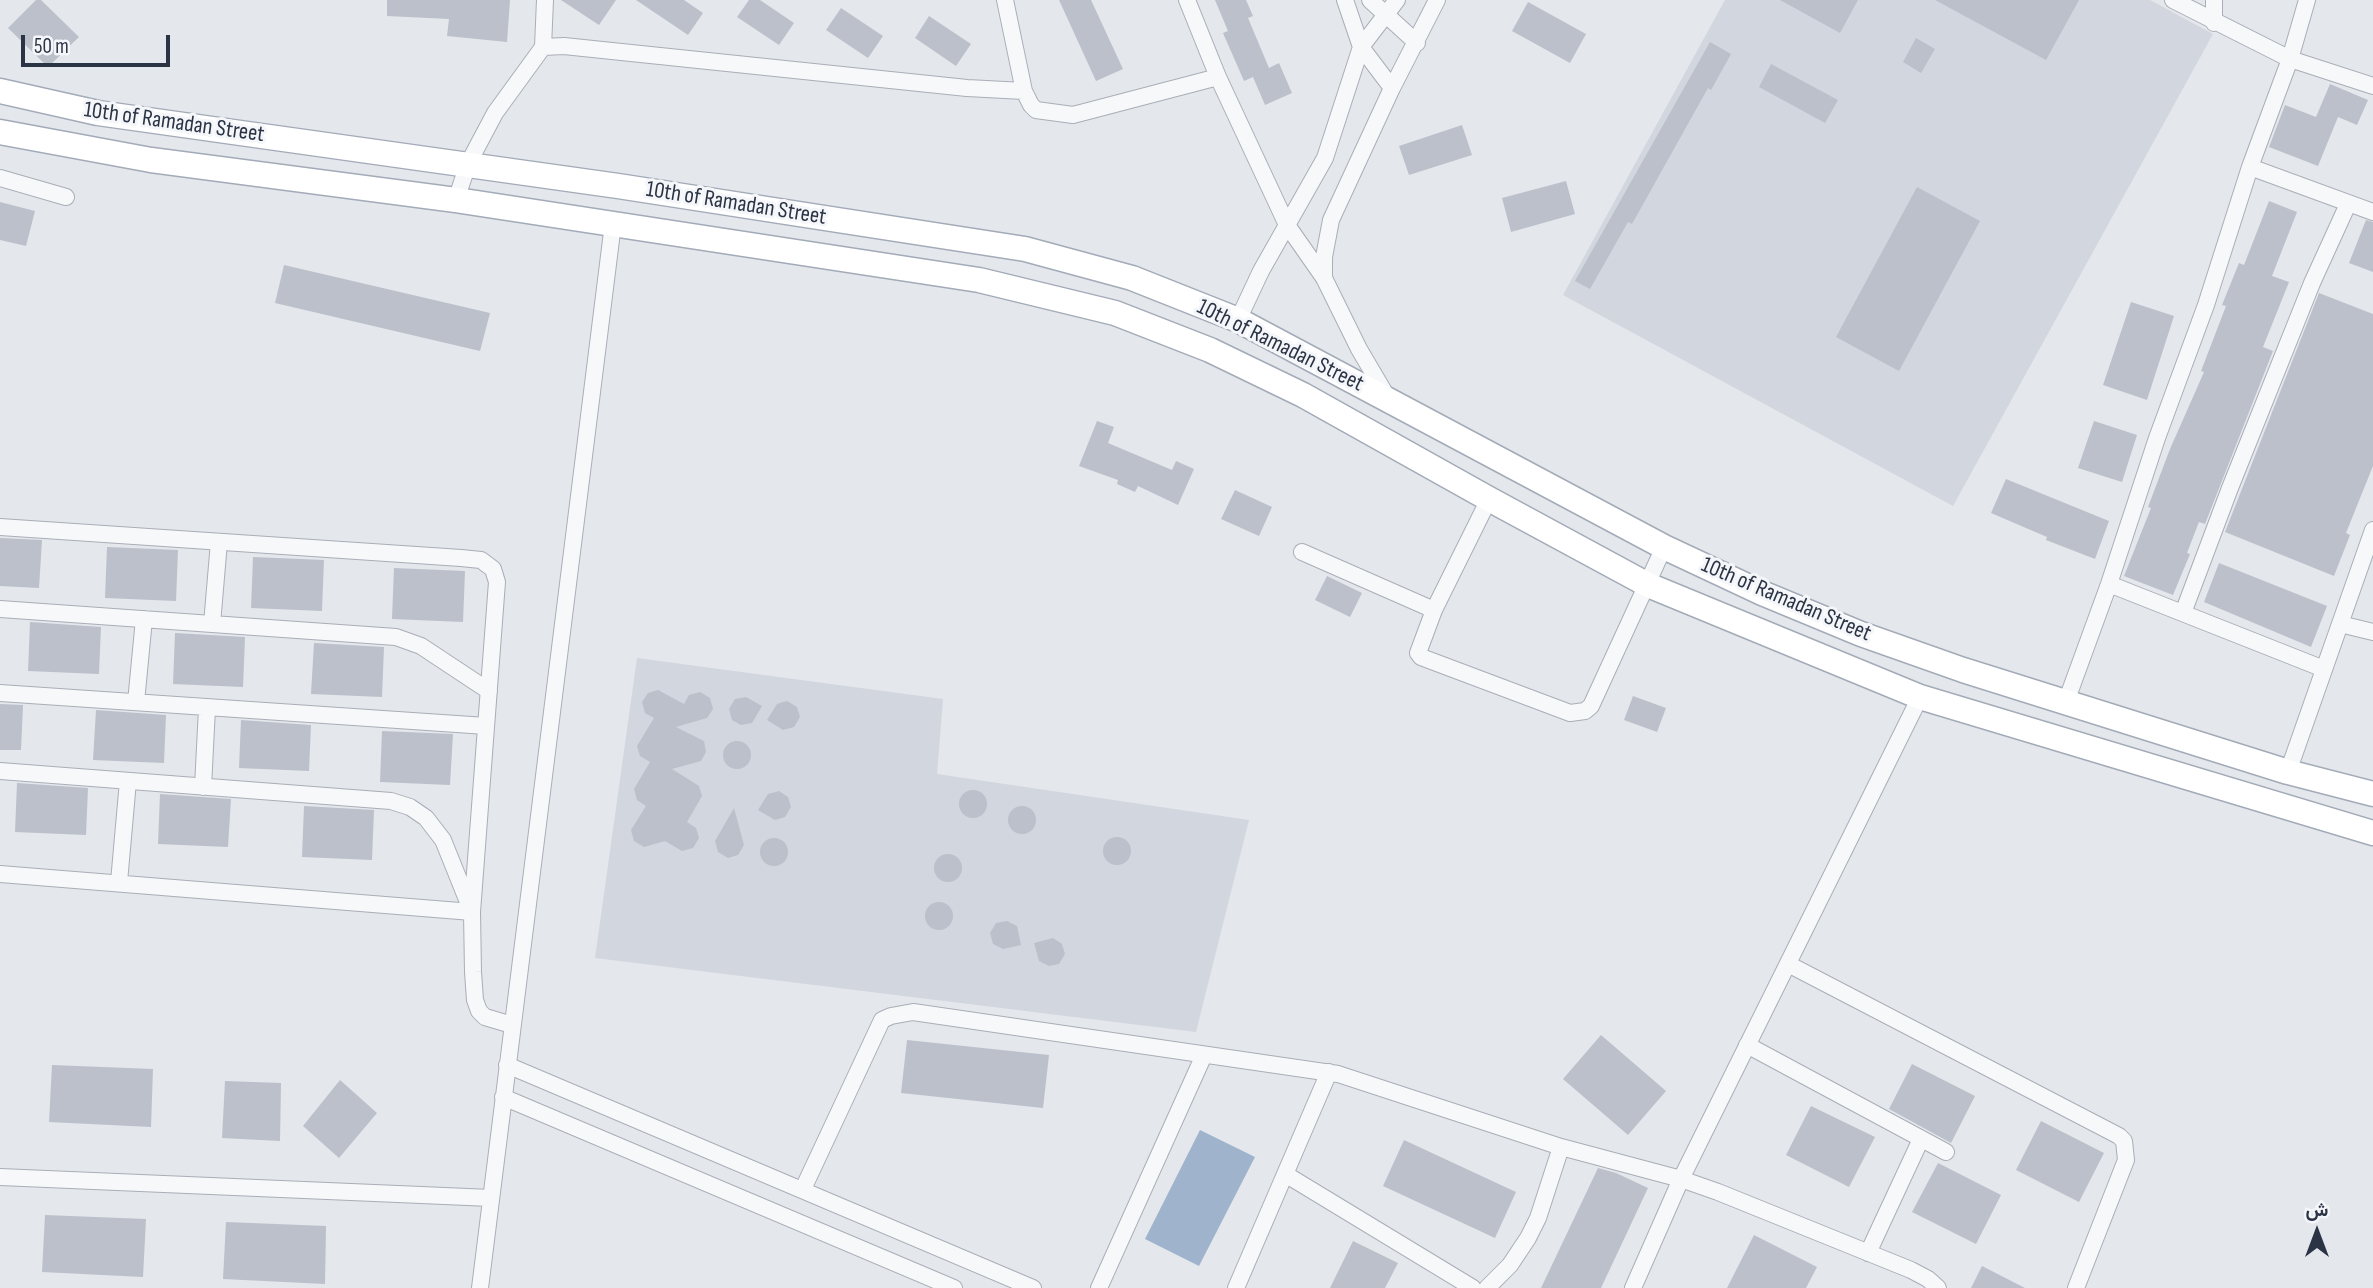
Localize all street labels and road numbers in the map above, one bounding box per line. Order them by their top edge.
street label: 10th of Ramadan Street [82,97,266,149]
street label: 10th of Ramadan Street [644,176,828,232]
street label: 10th of Ramadan Street [1192,294,1368,398]
street label: 10th of Ramadan Street [1697,552,1875,648]

